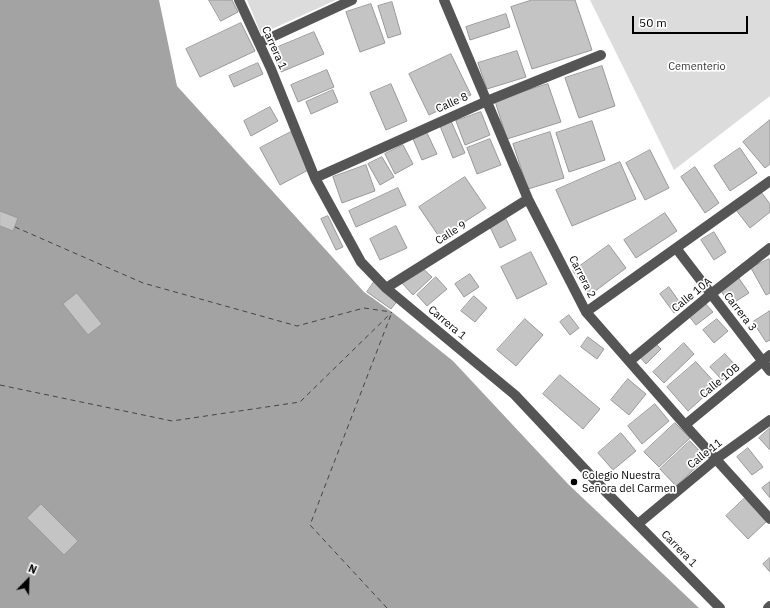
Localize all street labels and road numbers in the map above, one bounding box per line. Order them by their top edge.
street label: Carrera 1 [259,24,289,72]
street label: Calle 8 [434,90,470,116]
street label: Calle 9 [433,218,469,248]
street label: Carrera 2 [566,254,598,300]
street label: Calle 10A [669,275,715,315]
street label: Carrera 3 [721,290,759,334]
street label: Carrera 1 [425,303,469,343]
street label: Calle 10B [697,361,743,401]
street label: Calle 11 [685,436,725,472]
street label: Carrera 1 [658,528,700,570]

